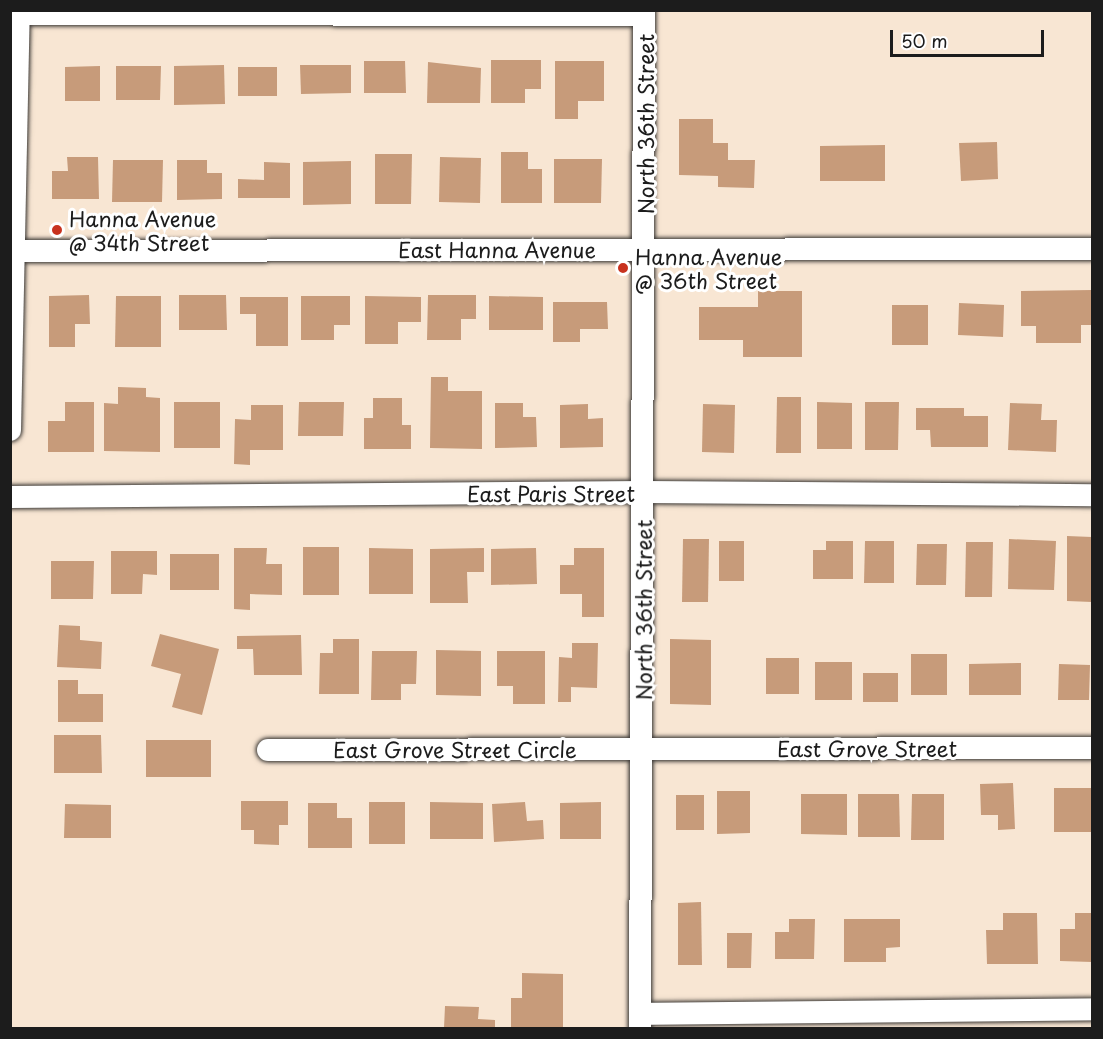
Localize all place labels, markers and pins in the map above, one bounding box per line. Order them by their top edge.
place label: Hanna Avenue @ 34th Street [69,205,215,255]
marker: Hanna Avenue @ 34th Street [50,223,64,237]
place label: Hanna Avenue @ 36th Street [635,243,781,293]
marker: Hanna Avenue @ 36th Street [616,261,630,275]

